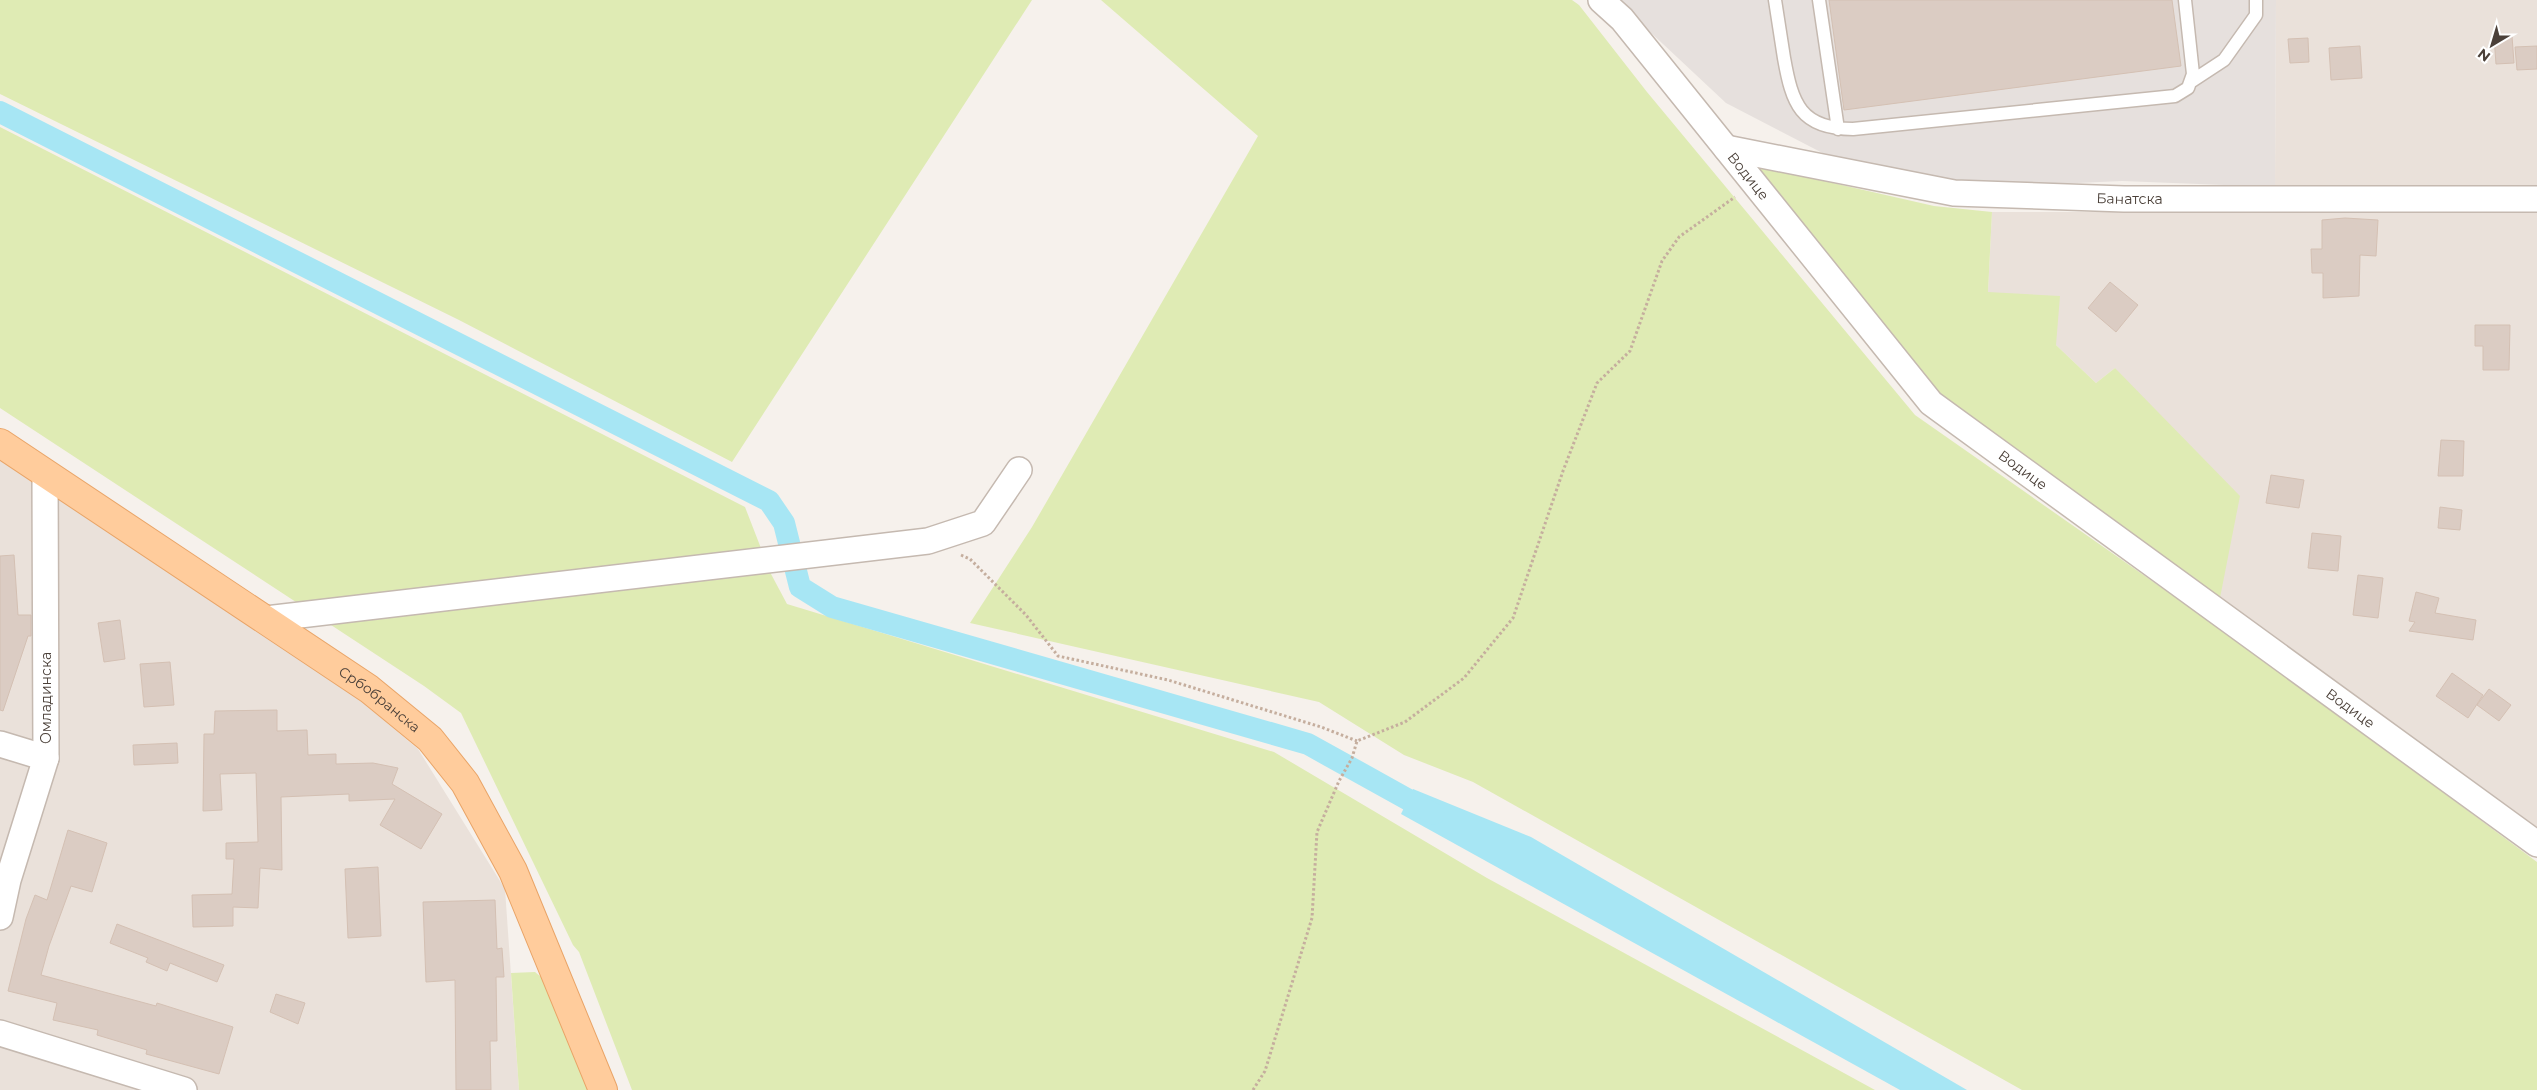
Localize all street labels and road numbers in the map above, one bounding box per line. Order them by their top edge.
street label: Водице [1724,149,1773,204]
street label: Банатска [2096,189,2163,208]
street label: Водице [1995,446,2051,494]
street label: Омладинска [37,652,55,744]
street label: Србобранска [335,662,424,736]
street label: Водице [2322,684,2379,732]

